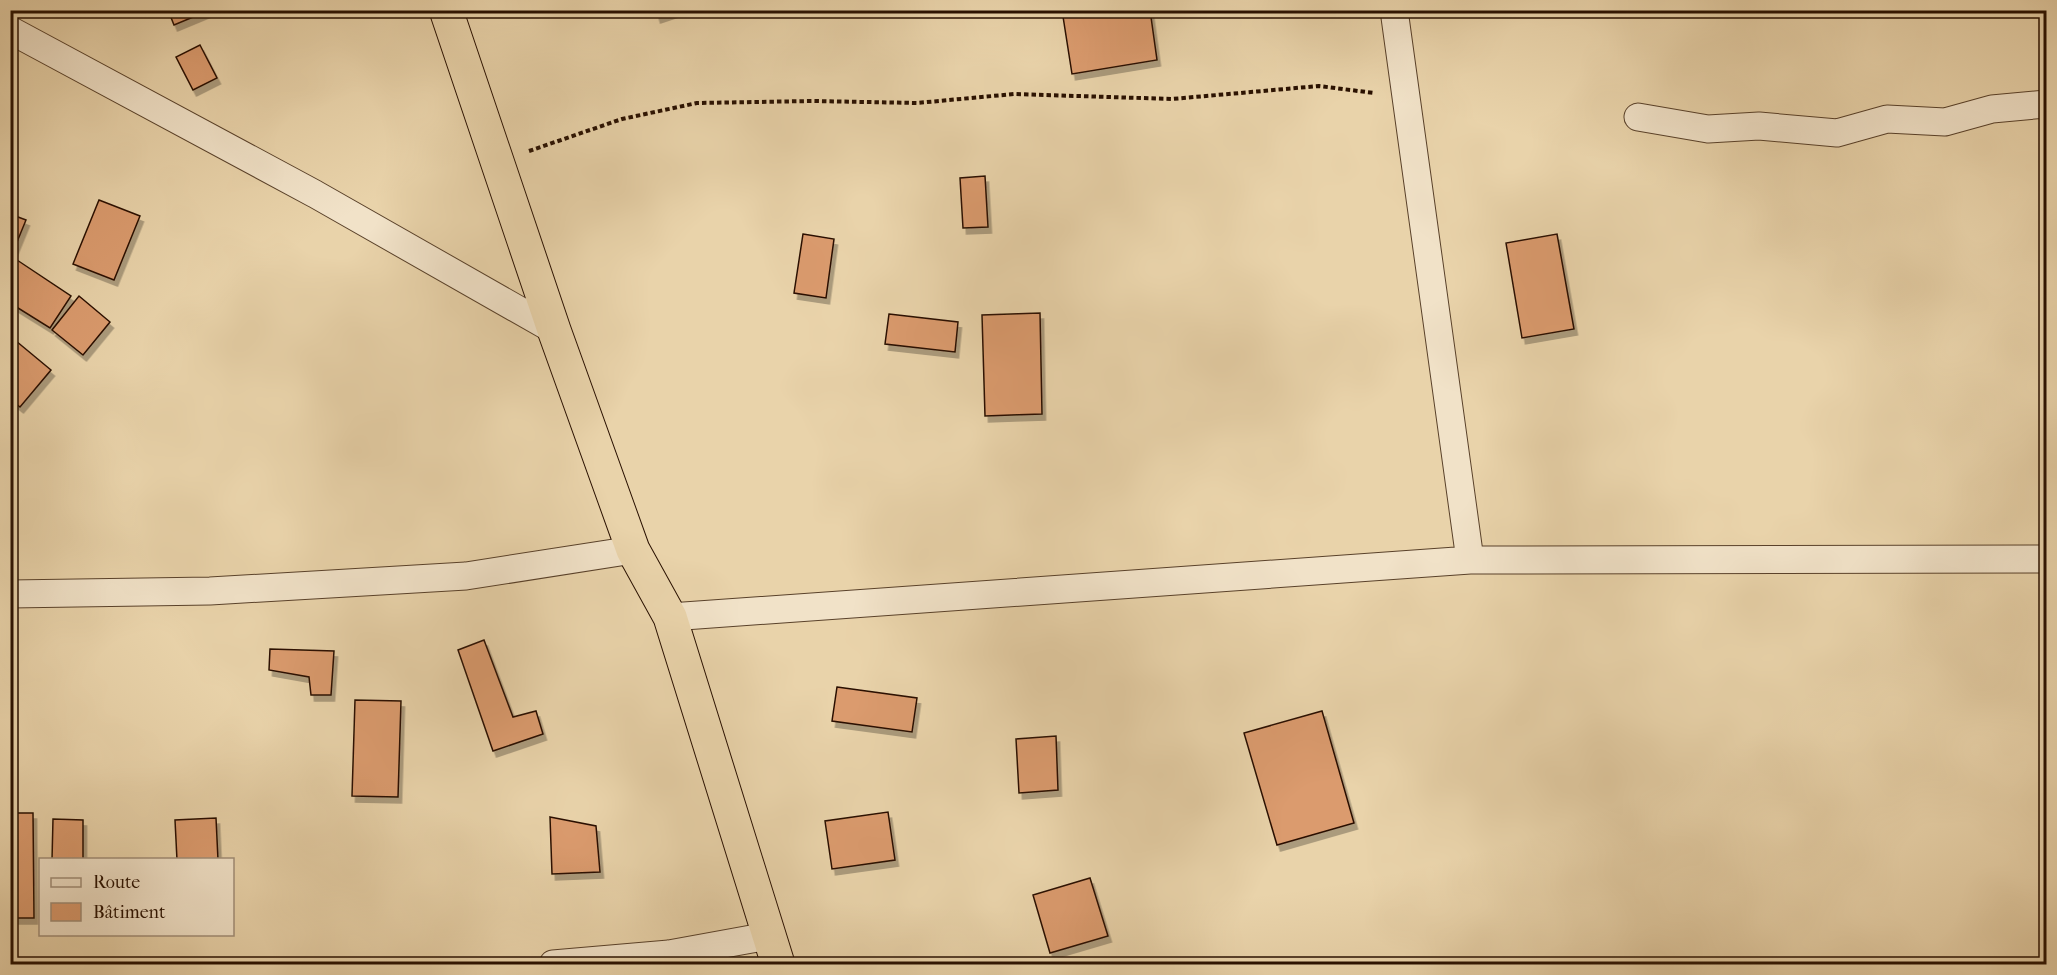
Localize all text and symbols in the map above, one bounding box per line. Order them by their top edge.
legend [39,858,234,936]
text: Route [93,872,140,893]
text: Bâtiment [93,902,166,923]

